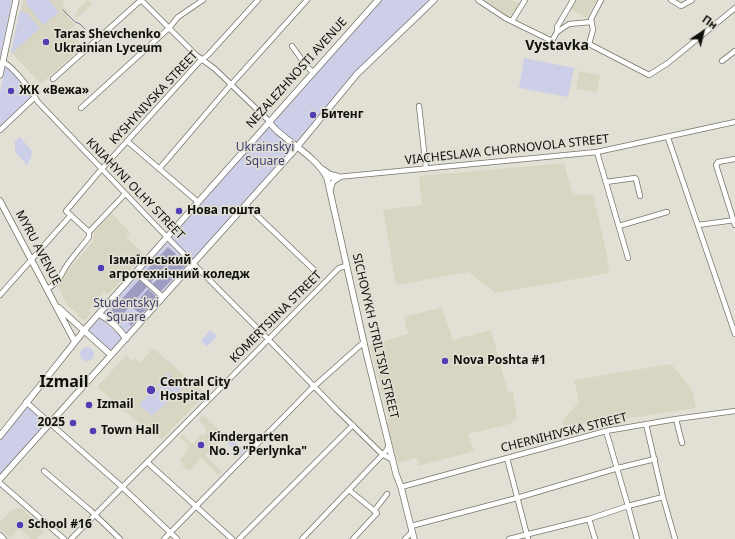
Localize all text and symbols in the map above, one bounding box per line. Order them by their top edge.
text: Пн [699,11,721,32]
north arrow [683,12,723,52]
street label: NEZALEZHNOSTI AVENUE [244,15,350,131]
place label: Taras Shevchenko Ukrainian Lyceum [54,28,162,56]
marker: Taras Shevchenko Ukrainian Lyceum [41,37,51,47]
district label: Vystavka [525,38,589,54]
street label: KYSHYNIVSKA STREET [107,48,201,148]
place label: ЖК «Вежа» [19,84,89,98]
marker: ЖК «Вежа» [6,86,16,96]
place label: Битенг [321,108,363,122]
marker: Битенг [308,110,318,120]
street label: VIACHESLAVA CHORNOVOLA STREET [404,132,610,168]
street label: KNIAHYNI OLHY STREET [83,135,187,243]
park label: Ukrainskyi Square [236,141,294,169]
place label: Нова пошта [187,204,261,218]
marker: Нова пошта [174,206,184,216]
street label: MYRU AVENUE [12,208,64,288]
street label: SICHOVYKH STRILTSIV STREET [349,252,401,420]
place label: Ізмаїльський агротехнічний коледж [109,254,250,282]
marker: Ізмаїльський агротехнічний коледж [96,263,106,273]
street label: KOMERTSIINA STREET [227,268,325,366]
park label: Studentskyi Square [93,297,159,325]
place label: Nova Poshta #1 [453,354,546,368]
marker: Nova Poshta #1 [440,356,450,366]
district label: Izmail [40,372,88,392]
place label: Central City Hospital [160,376,230,404]
marker: Central City Hospital [145,384,157,396]
place label: Izmail [97,398,134,412]
marker: Izmail [84,400,94,410]
street label: CHERNIHIVSKA STREET [499,410,629,456]
place label: 2025 [38,416,65,430]
marker: 2025 [68,418,78,428]
place label: Town Hall [101,424,159,438]
marker: Town Hall [88,426,98,436]
place label: Kindergarten No. 9 "Perlynka" [209,431,307,459]
marker: Kindergarten No. 9 "Perlynka" [196,440,206,450]
place label: School #16 [28,518,92,532]
marker: School #16 [15,520,25,530]

